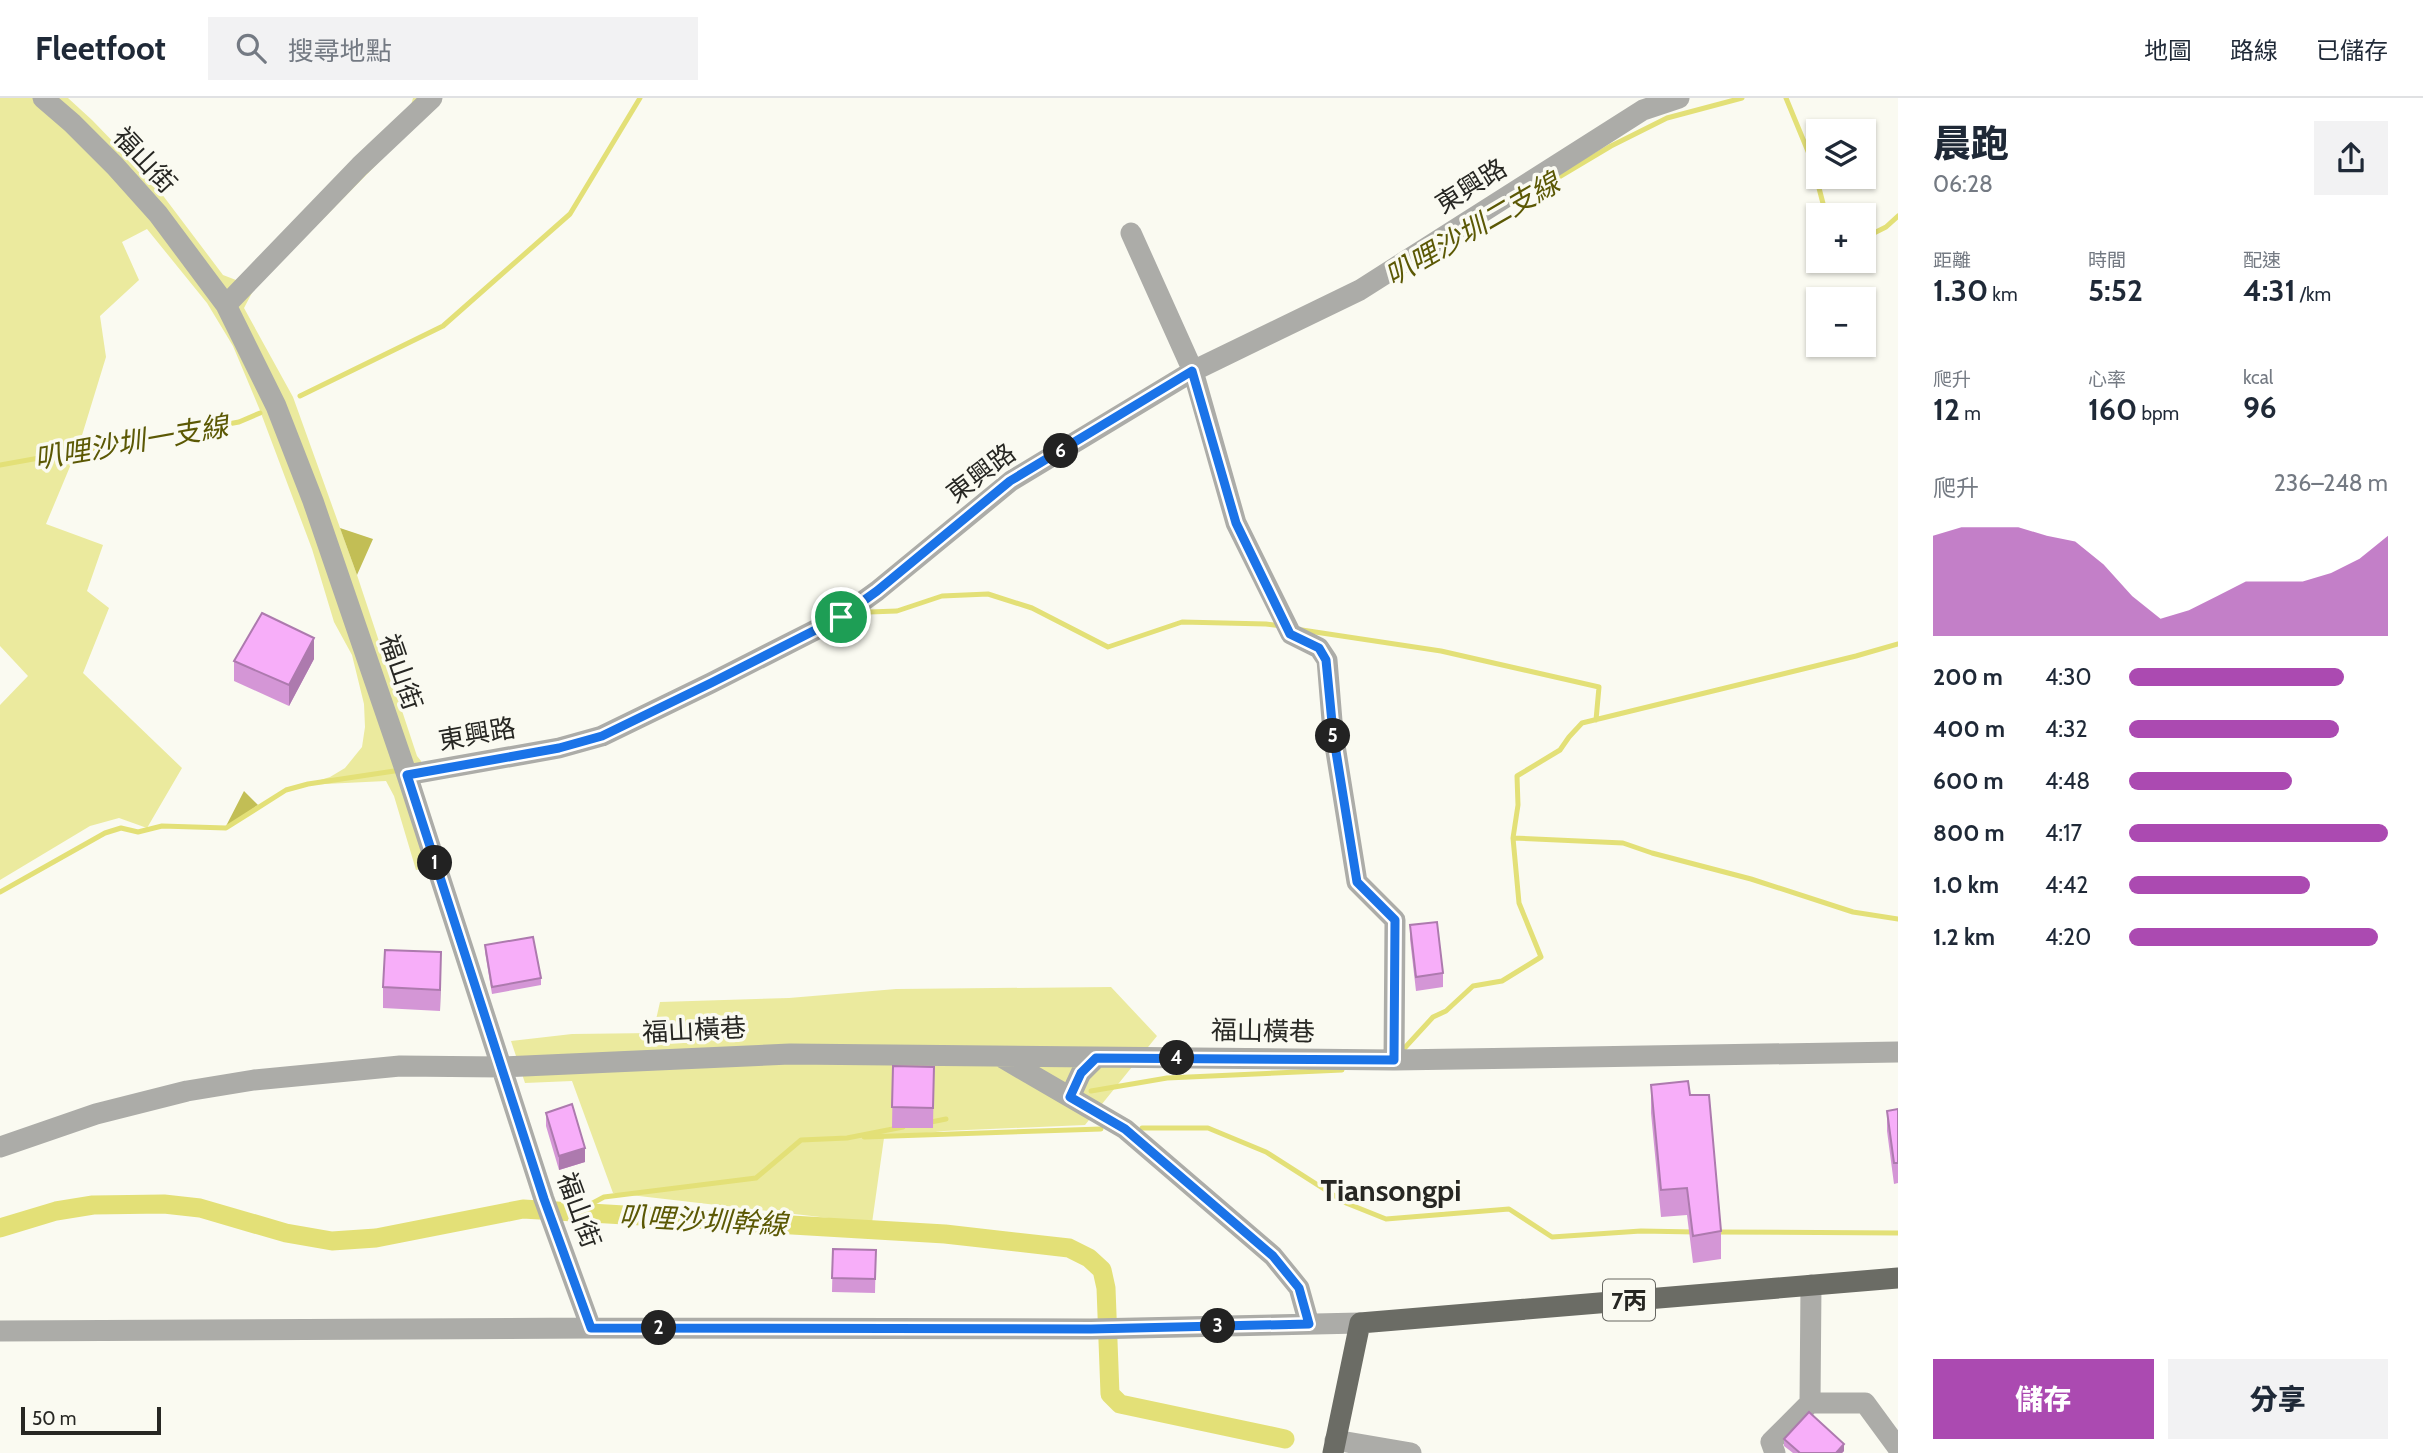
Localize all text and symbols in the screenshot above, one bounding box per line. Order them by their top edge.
search box [208,17,698,80]
text: Fleetfoot [35,28,166,68]
icon: search [232,29,270,67]
text: 搜尋地點 [288,35,392,67]
text: 地圖 [2144,36,2192,65]
text: 路線 [2230,36,2278,65]
text: 已儲存 [2316,36,2388,65]
map controls [1806,119,1876,357]
button: layers [1806,119,1876,189]
text: 晨跑 [1933,120,2009,167]
street label: 福山街 [107,121,183,199]
button: share [2314,121,2388,195]
street label: 東興路 [1429,152,1513,220]
water label: 叭哩沙圳二支線 [1379,164,1568,293]
text: 06:28 [1933,170,1993,198]
button: + [1806,203,1876,273]
text: 距離 [1933,249,1971,272]
text: 時間 [2088,249,2126,272]
text: 配速 [2243,249,2281,272]
text: 1.30 [1933,272,1988,309]
text: 5:52 [2088,272,2143,309]
text: 4:31 [2243,272,2296,309]
text: km [1988,283,2018,306]
text: /km [2296,283,2331,306]
button: − [1806,287,1876,357]
text: kcal [2243,366,2273,389]
text: 爬升 [1933,368,1971,391]
text: 心率 [2088,368,2126,391]
text: 96 [2243,389,2277,426]
text: 12 [1933,391,1960,428]
text: 160 [2088,391,2137,428]
text: m [1960,402,1981,425]
text: bpm [2137,402,2179,425]
water label: 叭哩沙圳一支線 [32,408,233,476]
pin: 6 [1044,434,1078,468]
street label: 東興路 [940,437,1022,509]
text: 6 [1055,439,1066,462]
text: 236–248 m [2274,469,2388,497]
text: 爬升 [1933,474,1979,502]
pin [811,587,871,647]
icon: arrive [822,598,860,636]
street label: 福山街 [373,630,429,714]
text: 200 m [1933,663,2003,691]
text: 4:30 [2045,663,2092,691]
street label: 東興路 [436,711,518,757]
text: 400 m [1933,715,2005,743]
text: 4:32 [2045,715,2088,743]
pin: 5 [1316,718,1350,754]
text: 5 [1327,724,1338,747]
text: 600 m [1933,767,2004,795]
text: 4:48 [2045,767,2090,795]
text: 800 m [1933,819,2005,847]
text: 4:17 [2045,819,2082,847]
pin: 1 [418,846,452,880]
text: 1 [431,851,438,874]
text: 1.0 km [1933,871,1999,899]
text: 4:42 [2045,871,2088,899]
text: 1.2 km [1933,923,1995,951]
text: 4:20 [2045,923,2091,951]
street label: 福山橫巷 [641,1011,747,1049]
street label: 福山橫巷 [1211,1014,1315,1048]
pin: 4 [1160,1040,1194,1076]
text: 4 [1171,1046,1182,1069]
street label: 福山街 [551,1168,607,1252]
district label: Tiansongpi [1321,1172,1461,1209]
water label: 叭哩沙圳幹線 [618,1199,791,1242]
road number: 7丙 [1603,1280,1655,1320]
pin: 3 [1200,1308,1236,1344]
pin: 2 [642,1310,676,1346]
text: 3 [1212,1314,1223,1337]
text: 2 [653,1316,664,1339]
button: 儲存 [1933,1359,2154,1439]
button: 分享 [2168,1359,2388,1439]
scale bar [21,1404,161,1436]
text: 50 m [32,1407,76,1430]

